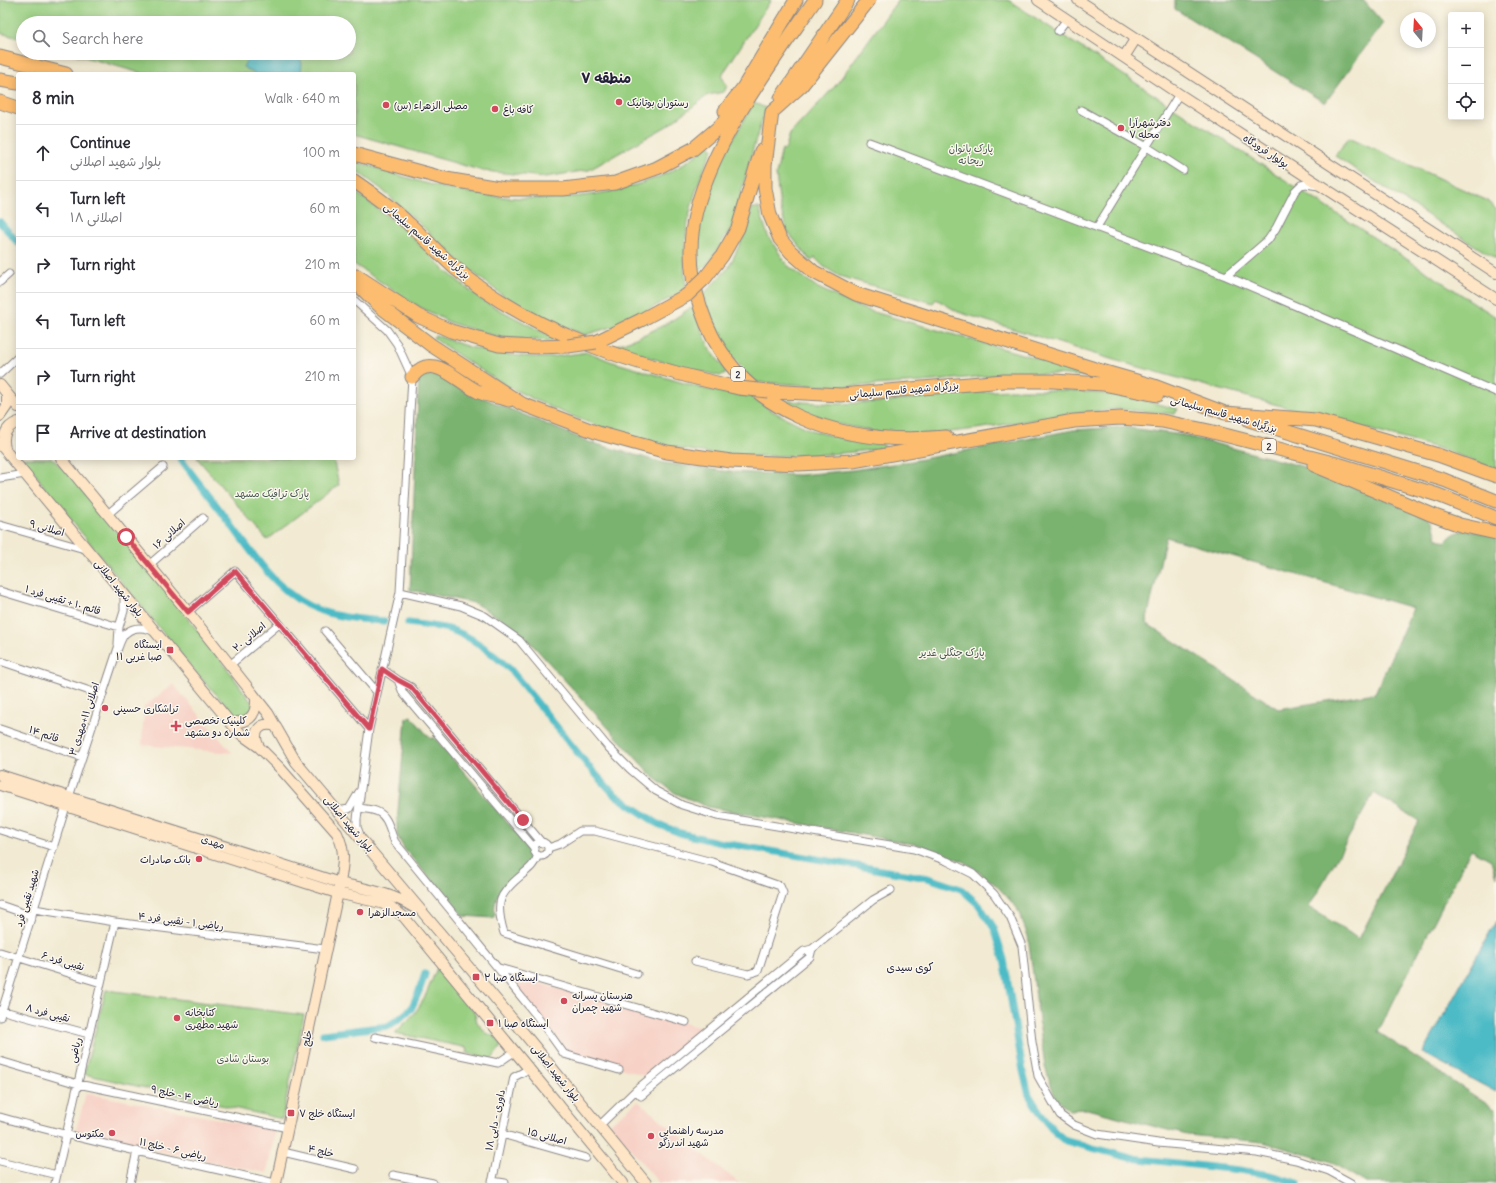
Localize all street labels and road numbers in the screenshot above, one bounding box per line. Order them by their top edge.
street label: بولوار فرودگاه [1240,131,1291,171]
street label: بزرگراه شهید قاسم سلیمانی [381,200,473,283]
road number: 2 [731,367,745,381]
street label: بزرگراه شهید قاسم سلیمانی [849,379,960,402]
street label: بزرگراه شهید قاسم سلیمانی [1169,393,1279,436]
road number: 2 [1262,439,1276,453]
street label: اصلانی ۱۶ [150,516,189,553]
street label: اصلانی ۹ [28,517,66,540]
street label: بلوار شهید اصلانی [91,557,146,620]
street label: قائم ۱۰ + تقیبی فرد ۱ [23,582,102,619]
street label: اصلانی ۲۰ [230,619,269,655]
street label: اصلانی ۱۱+مهدی ۳ [66,680,103,758]
street label: قائم ۱۴ [27,723,61,746]
street label: بلوار شهید اصلانی [321,793,377,856]
street label: مهدی [199,832,227,852]
street label: شهید نقیبی فرد [12,867,43,929]
street label: ریاضی ۱ - نقیبی فرد ۴ [137,909,225,934]
street label: نقیبی فرد ۶ [40,948,86,975]
street label: نقیبی فرد ۸ [24,1001,72,1026]
street label: خلج [299,1029,316,1047]
street label: ریاضی [66,1036,85,1064]
street label: بلوار شهید اصلانی [528,1042,583,1105]
street label: ریاضی ۴ - خلج ۹ [150,1082,220,1111]
street label: داوری - دایی ۱۸ [482,1088,509,1152]
street label: اصلانی ۱۵ [526,1125,568,1148]
street label: ریاضی ۶ - خلج ۱۱ [138,1135,208,1164]
street label: خلج ۴ [307,1142,335,1161]

